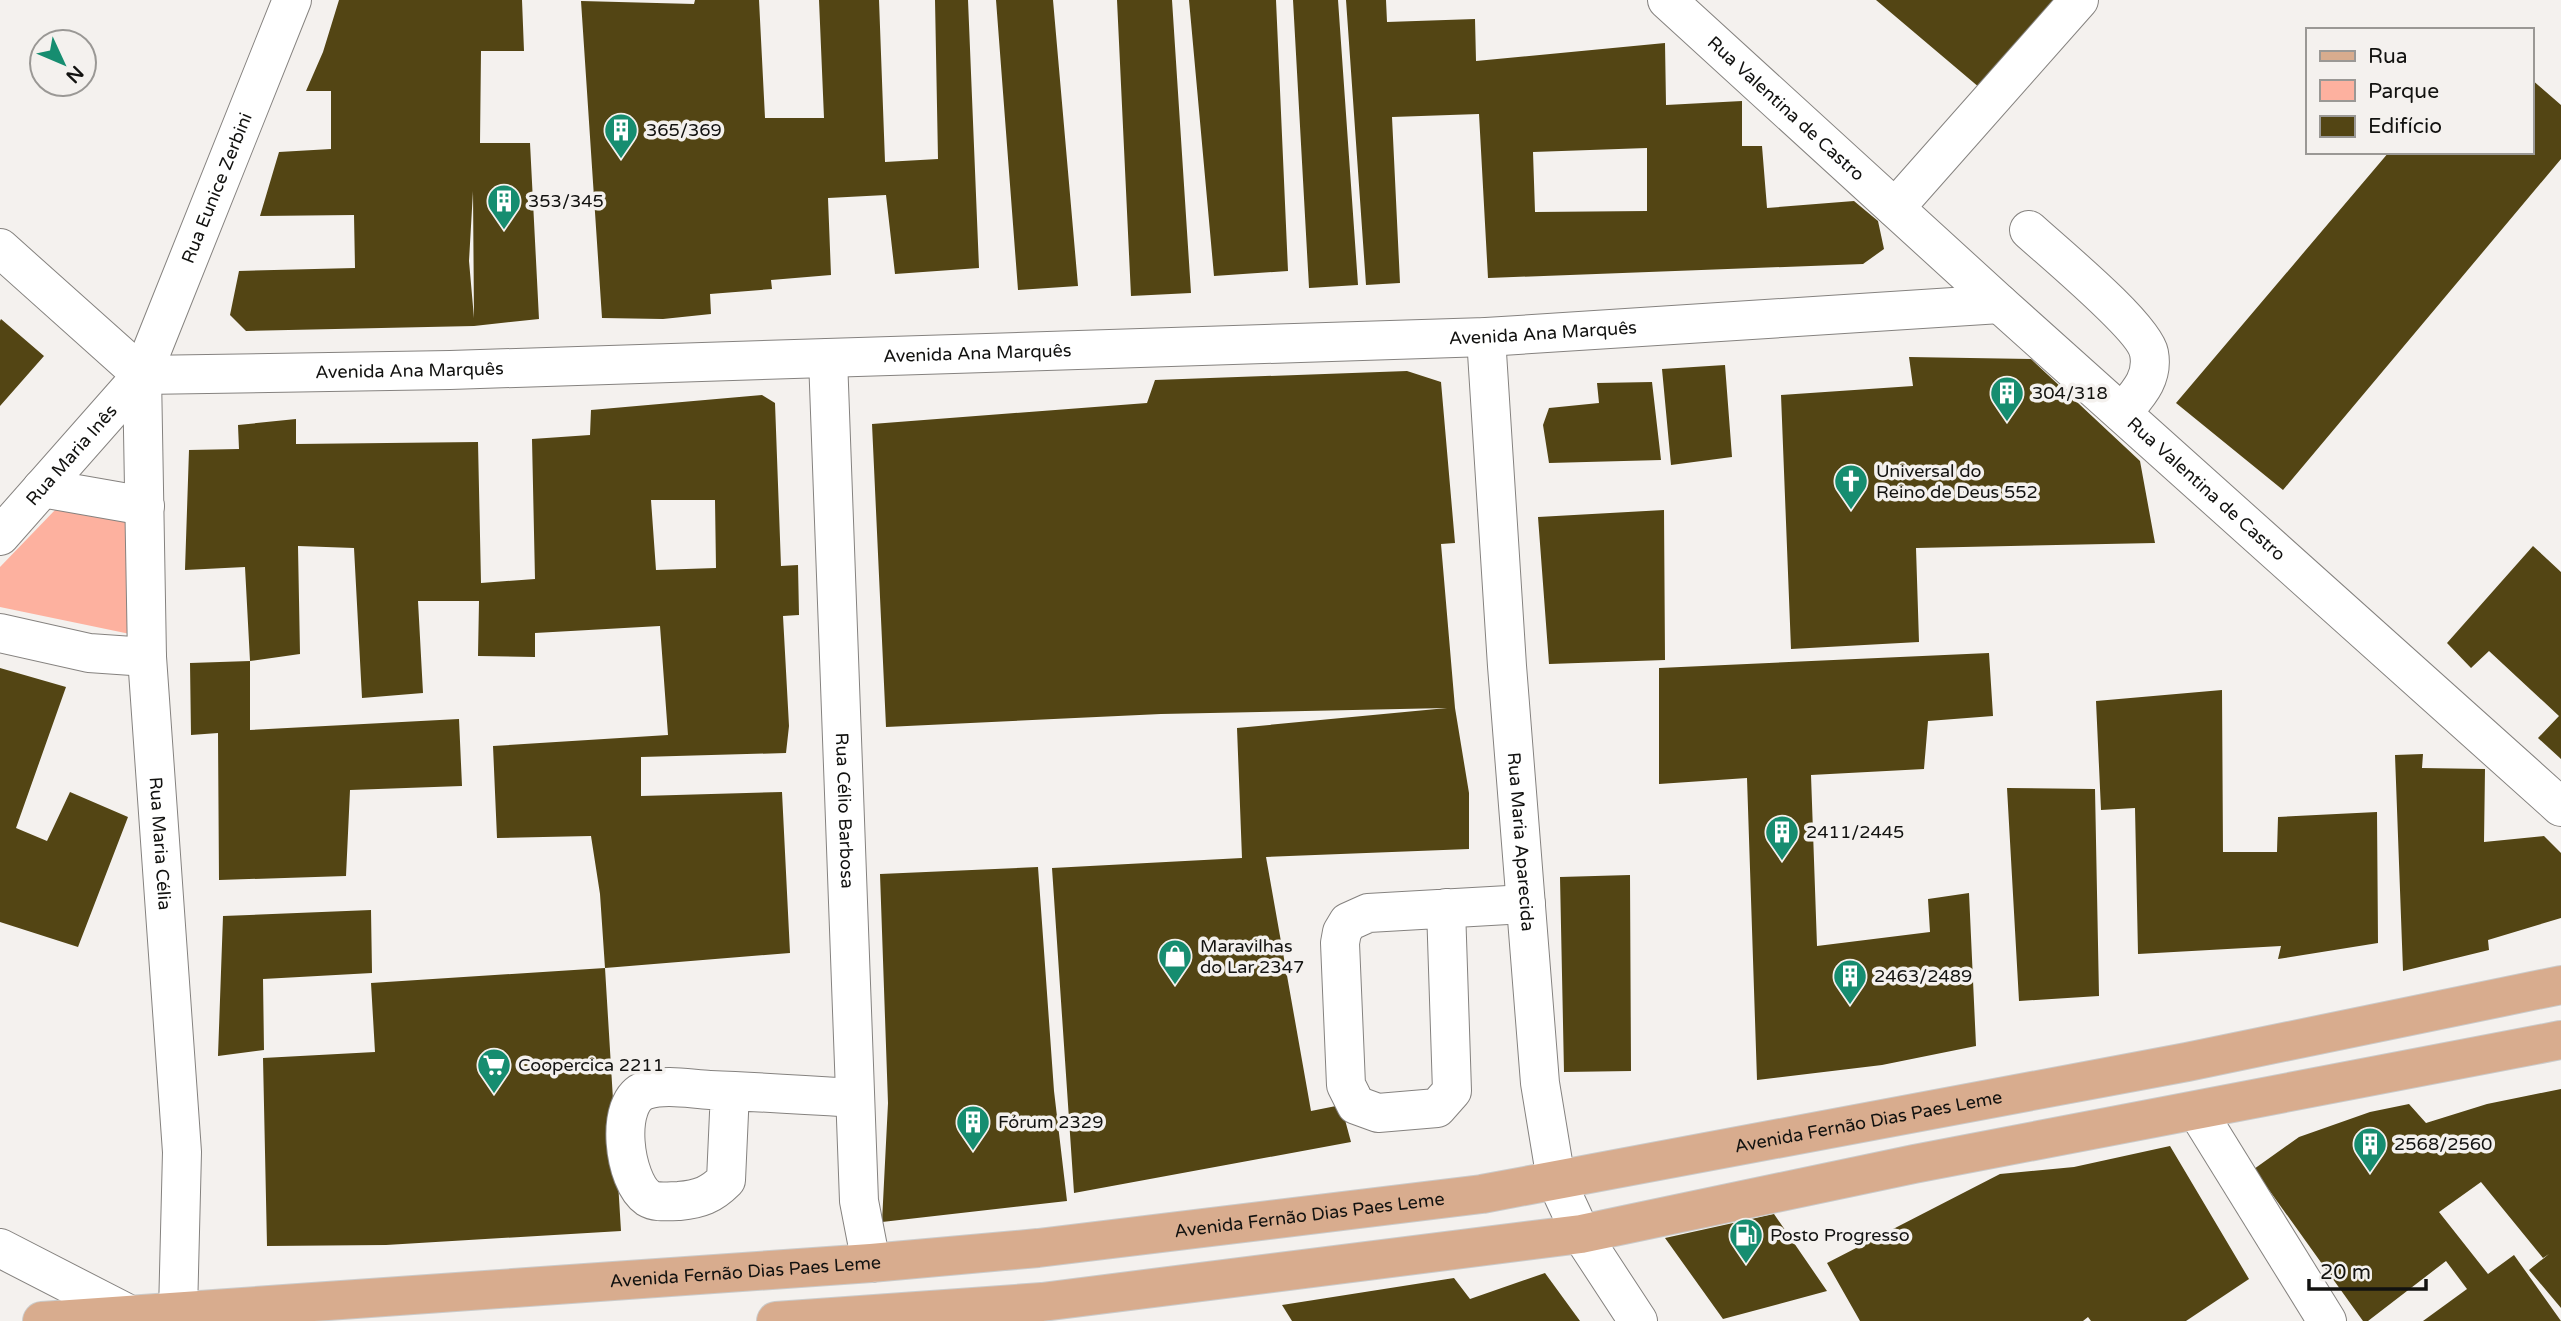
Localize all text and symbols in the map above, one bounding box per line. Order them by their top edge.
north arrow [28,28,98,98]
legend [2306,28,2533,154]
street label: Rua Valentina de Castro [1703,31,1869,186]
text: Rua [2368,44,2408,69]
text: N [61,61,88,87]
text: Parque [2368,79,2439,104]
street label: Rua Eunice Zerbini [177,109,257,267]
building icon: 365/369 [602,111,640,160]
text: Edifício [2368,114,2442,139]
place label: 365/369 [646,119,722,141]
building icon: 353/345 [485,182,523,231]
place label: 353/345 [528,190,604,212]
street label: Avenida Ana Marquês [1448,316,1638,349]
street label: Avenida Ana Marquês [883,339,1072,367]
street label: Avenida Ana Marquês [315,357,504,383]
building icon: 304/318 [1988,374,2026,423]
place label: 304/318 [2032,382,2108,404]
street label: Rua Maria Inês [21,400,122,510]
street label: Rua Valentina de Castro [2123,412,2290,566]
place label: Universal do Reino de Deus 552 [1876,460,2038,503]
church icon: Universal do Reino de Deus 552 [1832,462,1870,511]
street label: Rua Célio Barbosa [831,732,859,889]
street label: Rua Maria Aparecida [1503,751,1539,932]
street label: Rua Maria Célia [144,776,176,911]
building icon: 2411/2445 [1763,813,1801,862]
place label: 2411/2445 [1806,821,1904,843]
place label: Maravilhas do Lar 2347 [1200,935,1304,978]
shop icon: Maravilhas do Lar 2347 [1156,937,1194,986]
building icon: 2463/2489 [1831,957,1869,1006]
place label: 2463/2489 [1874,965,1972,987]
supermarket icon: Coopercica 2211 [475,1046,513,1095]
place label: Coopercica 2211 [518,1054,664,1076]
street label: Avenida Fernão Dias Paes Leme [1733,1086,2004,1158]
building icon: Fórum 2329 [954,1103,992,1152]
place label: Fórum 2329 [998,1111,1103,1133]
building icon: 2568/2560 [2351,1125,2389,1174]
place label: 2568/2560 [2394,1133,2492,1155]
street label: Avenida Fernão Dias Paes Leme [1173,1188,1446,1242]
fuel station icon: Posto Progresso [1727,1216,1765,1265]
place label: Posto Progresso [1770,1224,1910,1246]
scale bar [2309,1248,2426,1292]
street label: Avenida Fernão Dias Paes Leme [609,1251,882,1292]
text: 20 m [2320,1260,2371,1285]

